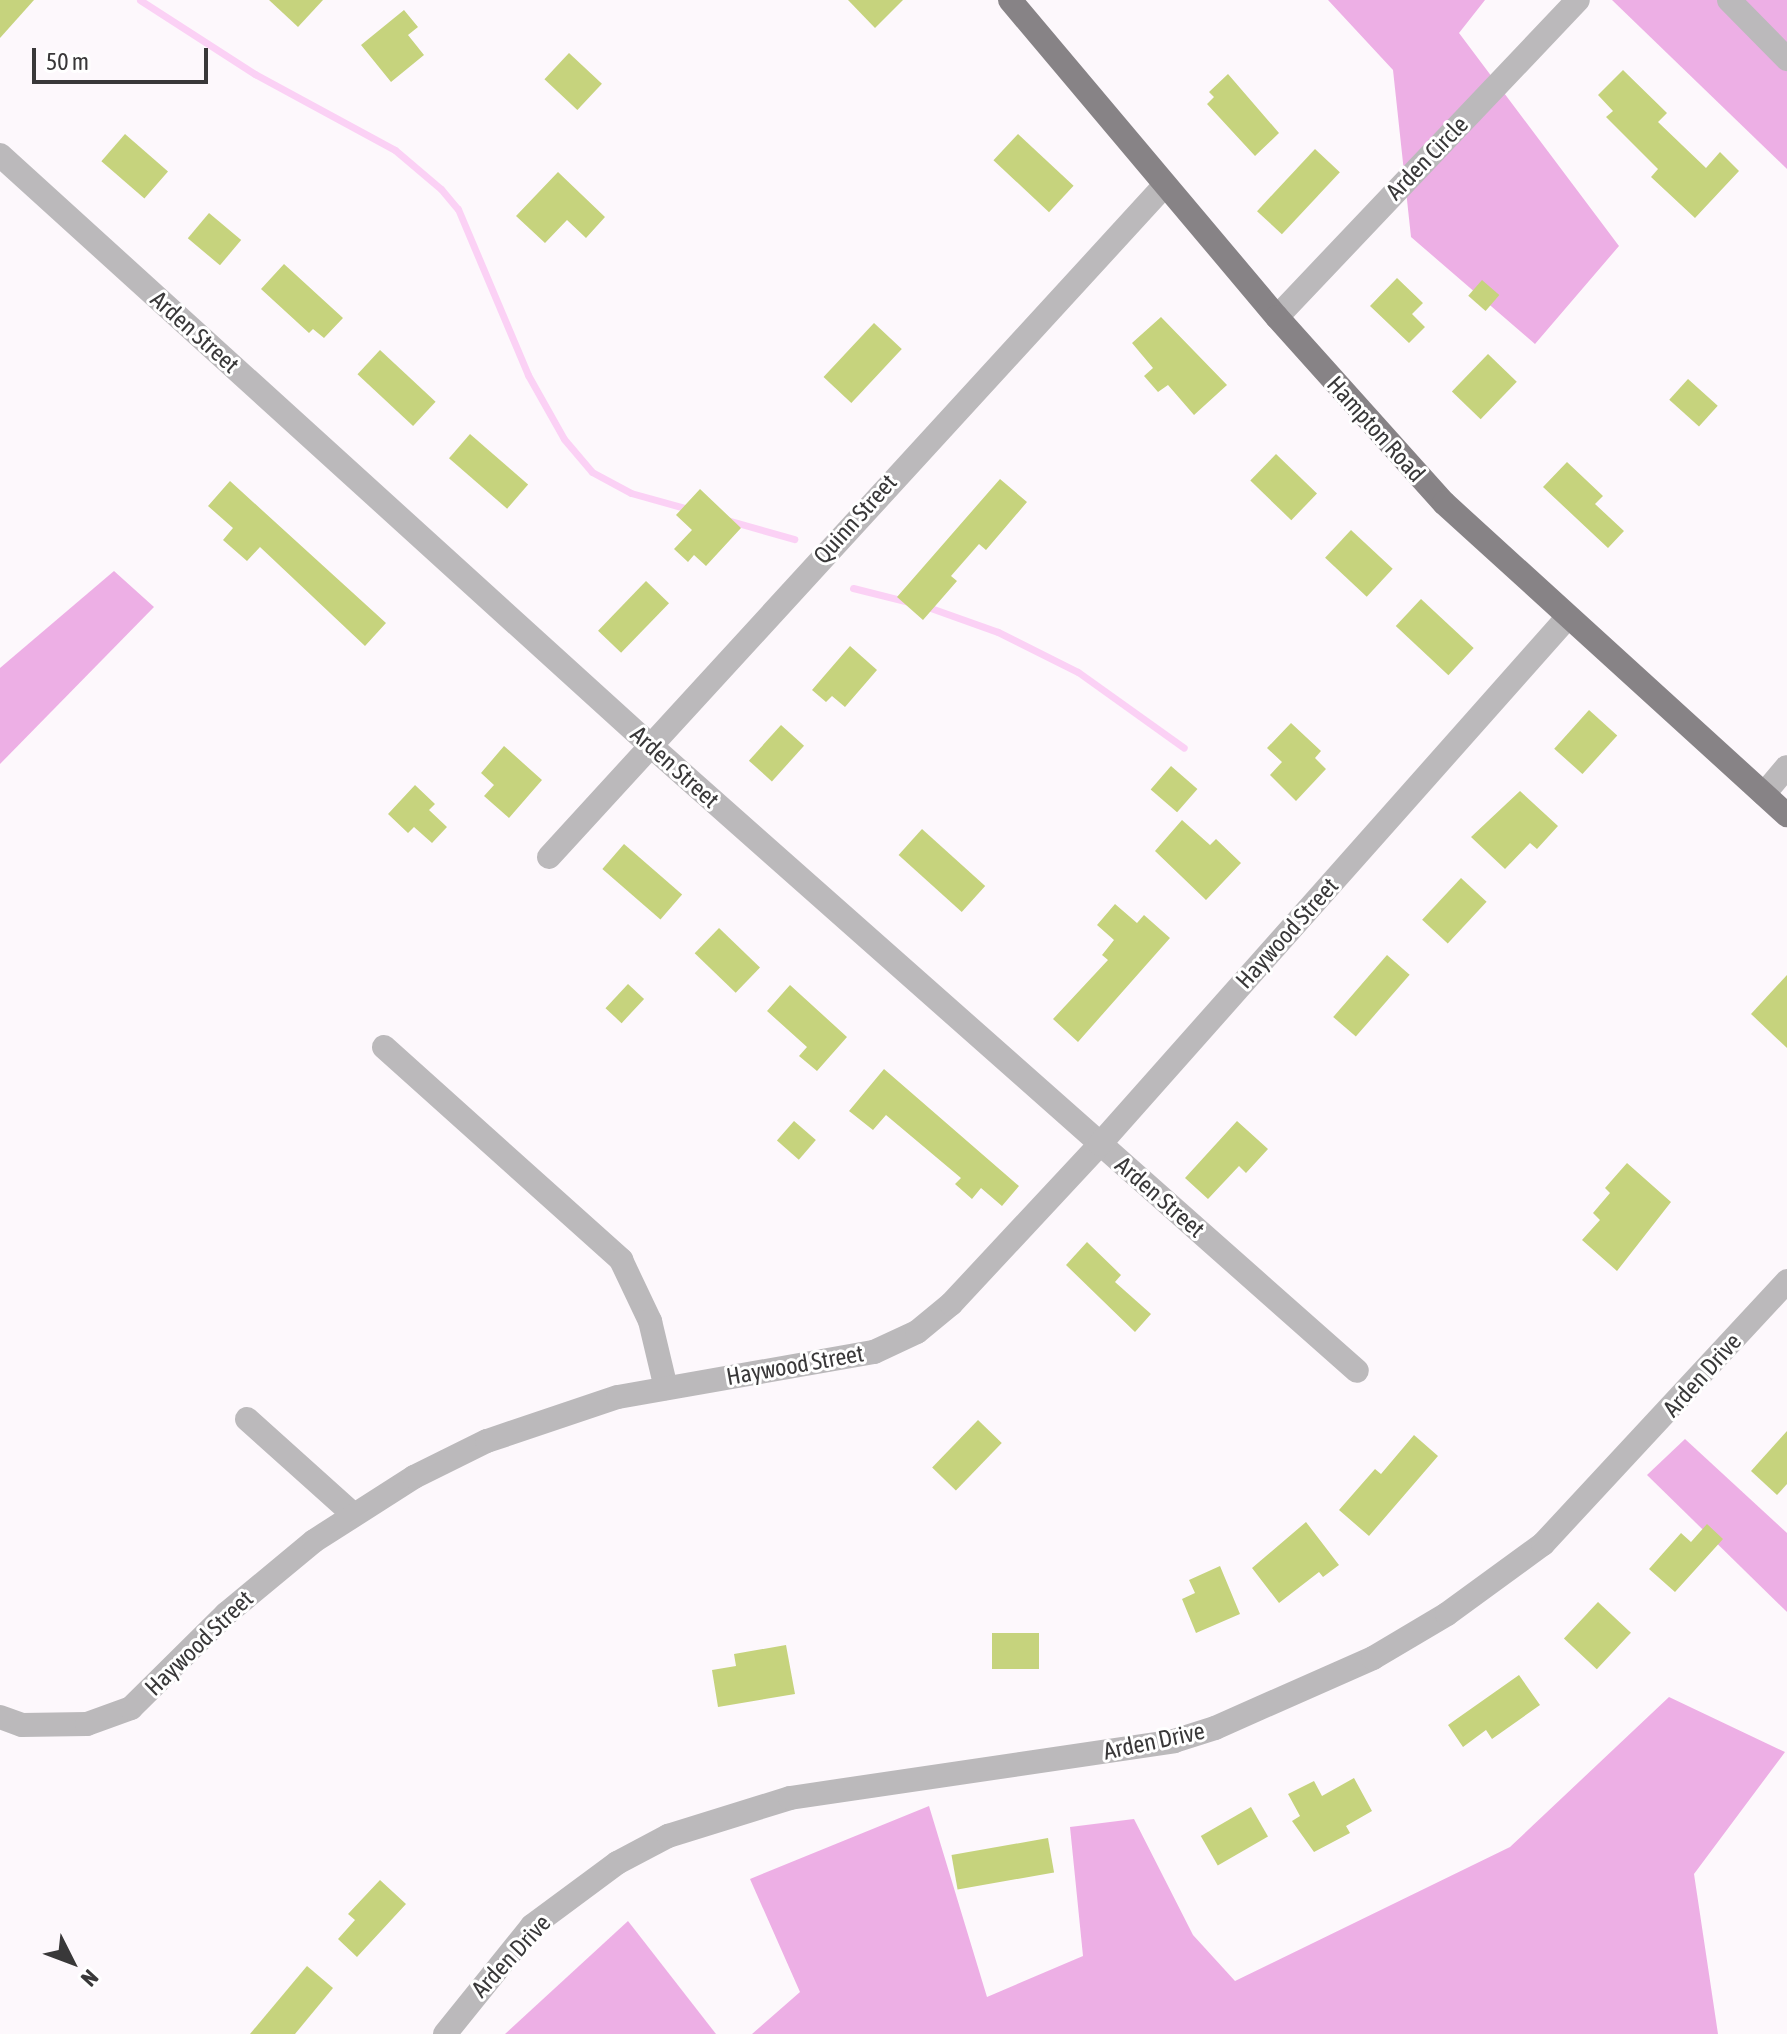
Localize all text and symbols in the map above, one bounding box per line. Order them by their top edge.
scale bar [36,32,212,82]
text: 50 m [46,48,89,75]
street label: Arden Circle [1380,110,1474,206]
street label: Arden Street [145,285,245,379]
street label: Hampton Road [1321,370,1431,488]
street label: Quinn Street [807,468,903,570]
street label: Arden Street [625,720,725,814]
street label: Haywood Street [1230,872,1344,994]
street label: Arden Street [1110,1150,1210,1244]
street label: Arden Drive [1657,1327,1747,1423]
street label: Haywood Street [724,1339,866,1391]
street label: Haywood Street [139,1584,259,1702]
street label: Arden Drive [1101,1716,1207,1766]
street label: Arden Drive [465,1909,557,2003]
north arrow [32,1922,112,2002]
text: N [76,1965,104,1992]

